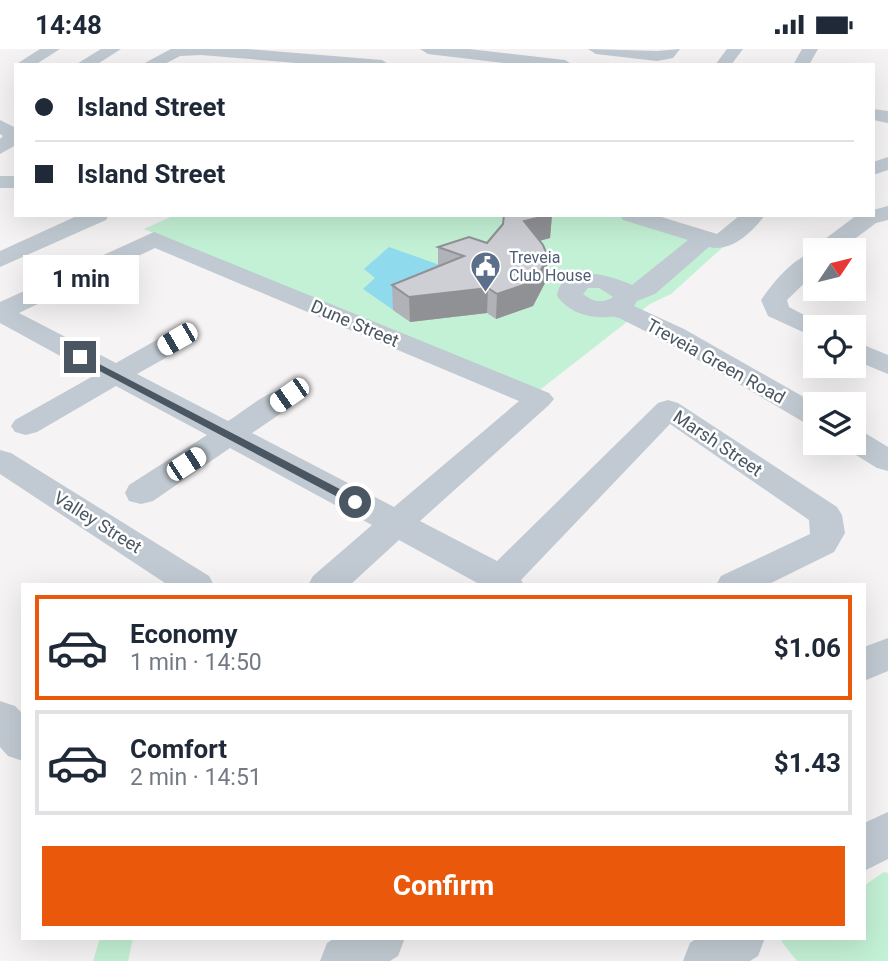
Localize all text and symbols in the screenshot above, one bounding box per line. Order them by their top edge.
text: 14:48 [35,10,102,40]
text: Island Street [77,92,225,122]
text: Island Street [77,159,225,189]
north arrow [803,238,866,301]
map controls [803,238,866,455]
place label: Treveia Club House [509,248,591,285]
public building icon: Treveia Club House [469,249,503,293]
callout: 1 min [22,255,138,305]
text: 1 min [52,266,110,293]
street label: Dune Street [308,295,402,351]
street label: Treveia Green Road [643,314,789,408]
button: locate [803,315,866,378]
car [154,319,201,359]
route end [64,341,96,373]
car [266,374,313,416]
button: layers [803,392,866,455]
street label: Marsh Street [670,406,767,480]
car [163,444,210,484]
route start [339,486,371,518]
street label: Valley Street [50,487,146,557]
icon: car [46,616,109,679]
text: Economy [130,619,237,649]
text: $1.06 [774,633,841,663]
text: 1 min · 14:50 [130,649,262,676]
icon: car [46,731,109,794]
text: Comfort [130,734,227,764]
text: $1.43 [774,748,841,778]
text: 2 min · 14:51 [130,764,262,791]
button: Confirm [42,846,845,926]

